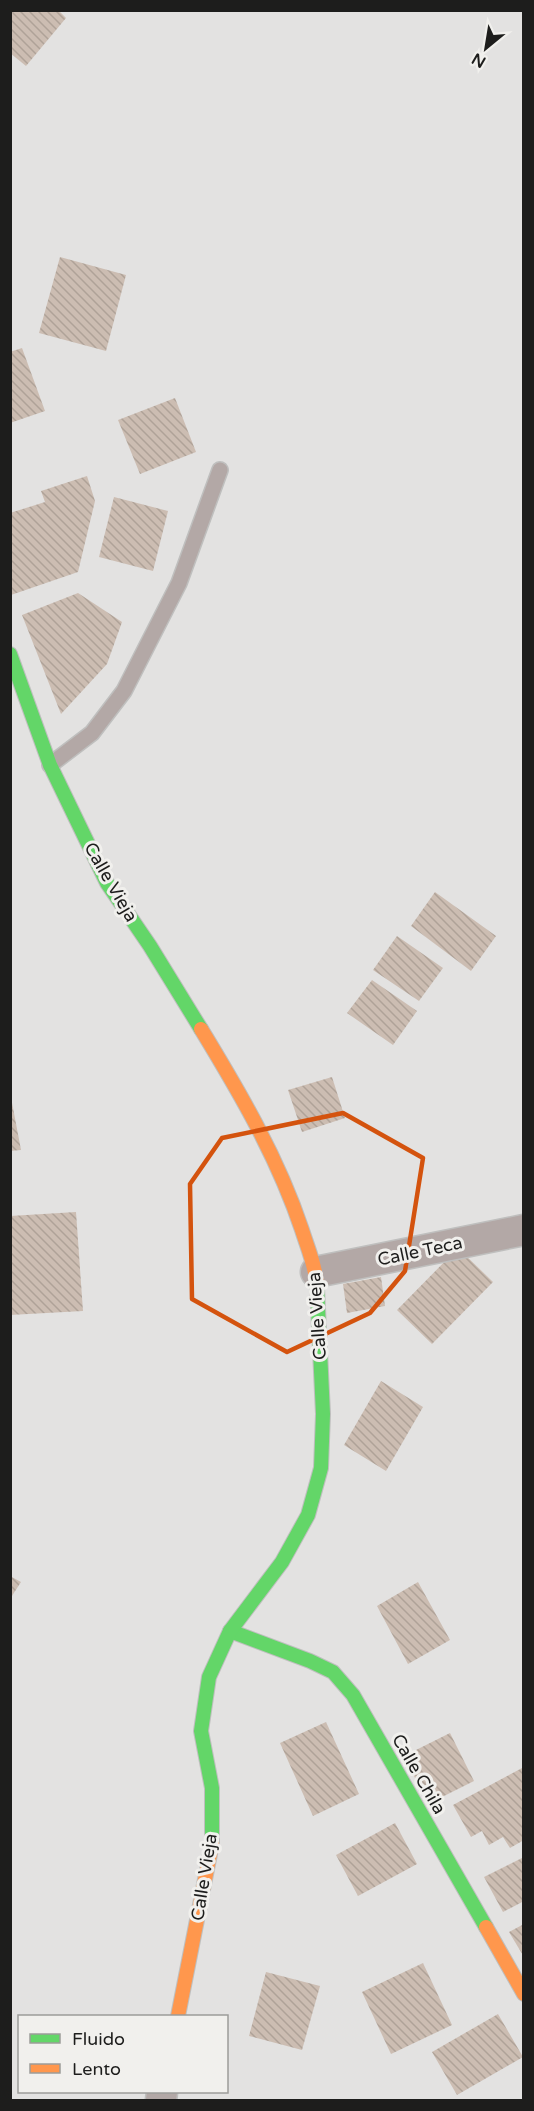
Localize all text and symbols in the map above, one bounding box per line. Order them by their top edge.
north arrow [456,18,516,78]
text: N [468,48,490,72]
street label: Calle Vieja [79,838,143,926]
street label: Calle Teca [376,1231,464,1271]
street label: Calle Vieja [303,1271,331,1361]
street label: Calle Chila [387,1730,451,1818]
street label: Calle Vieja [186,1832,222,1922]
legend [18,2015,228,2093]
text: Fluido [72,2028,125,2050]
text: Lento [72,2058,121,2080]

